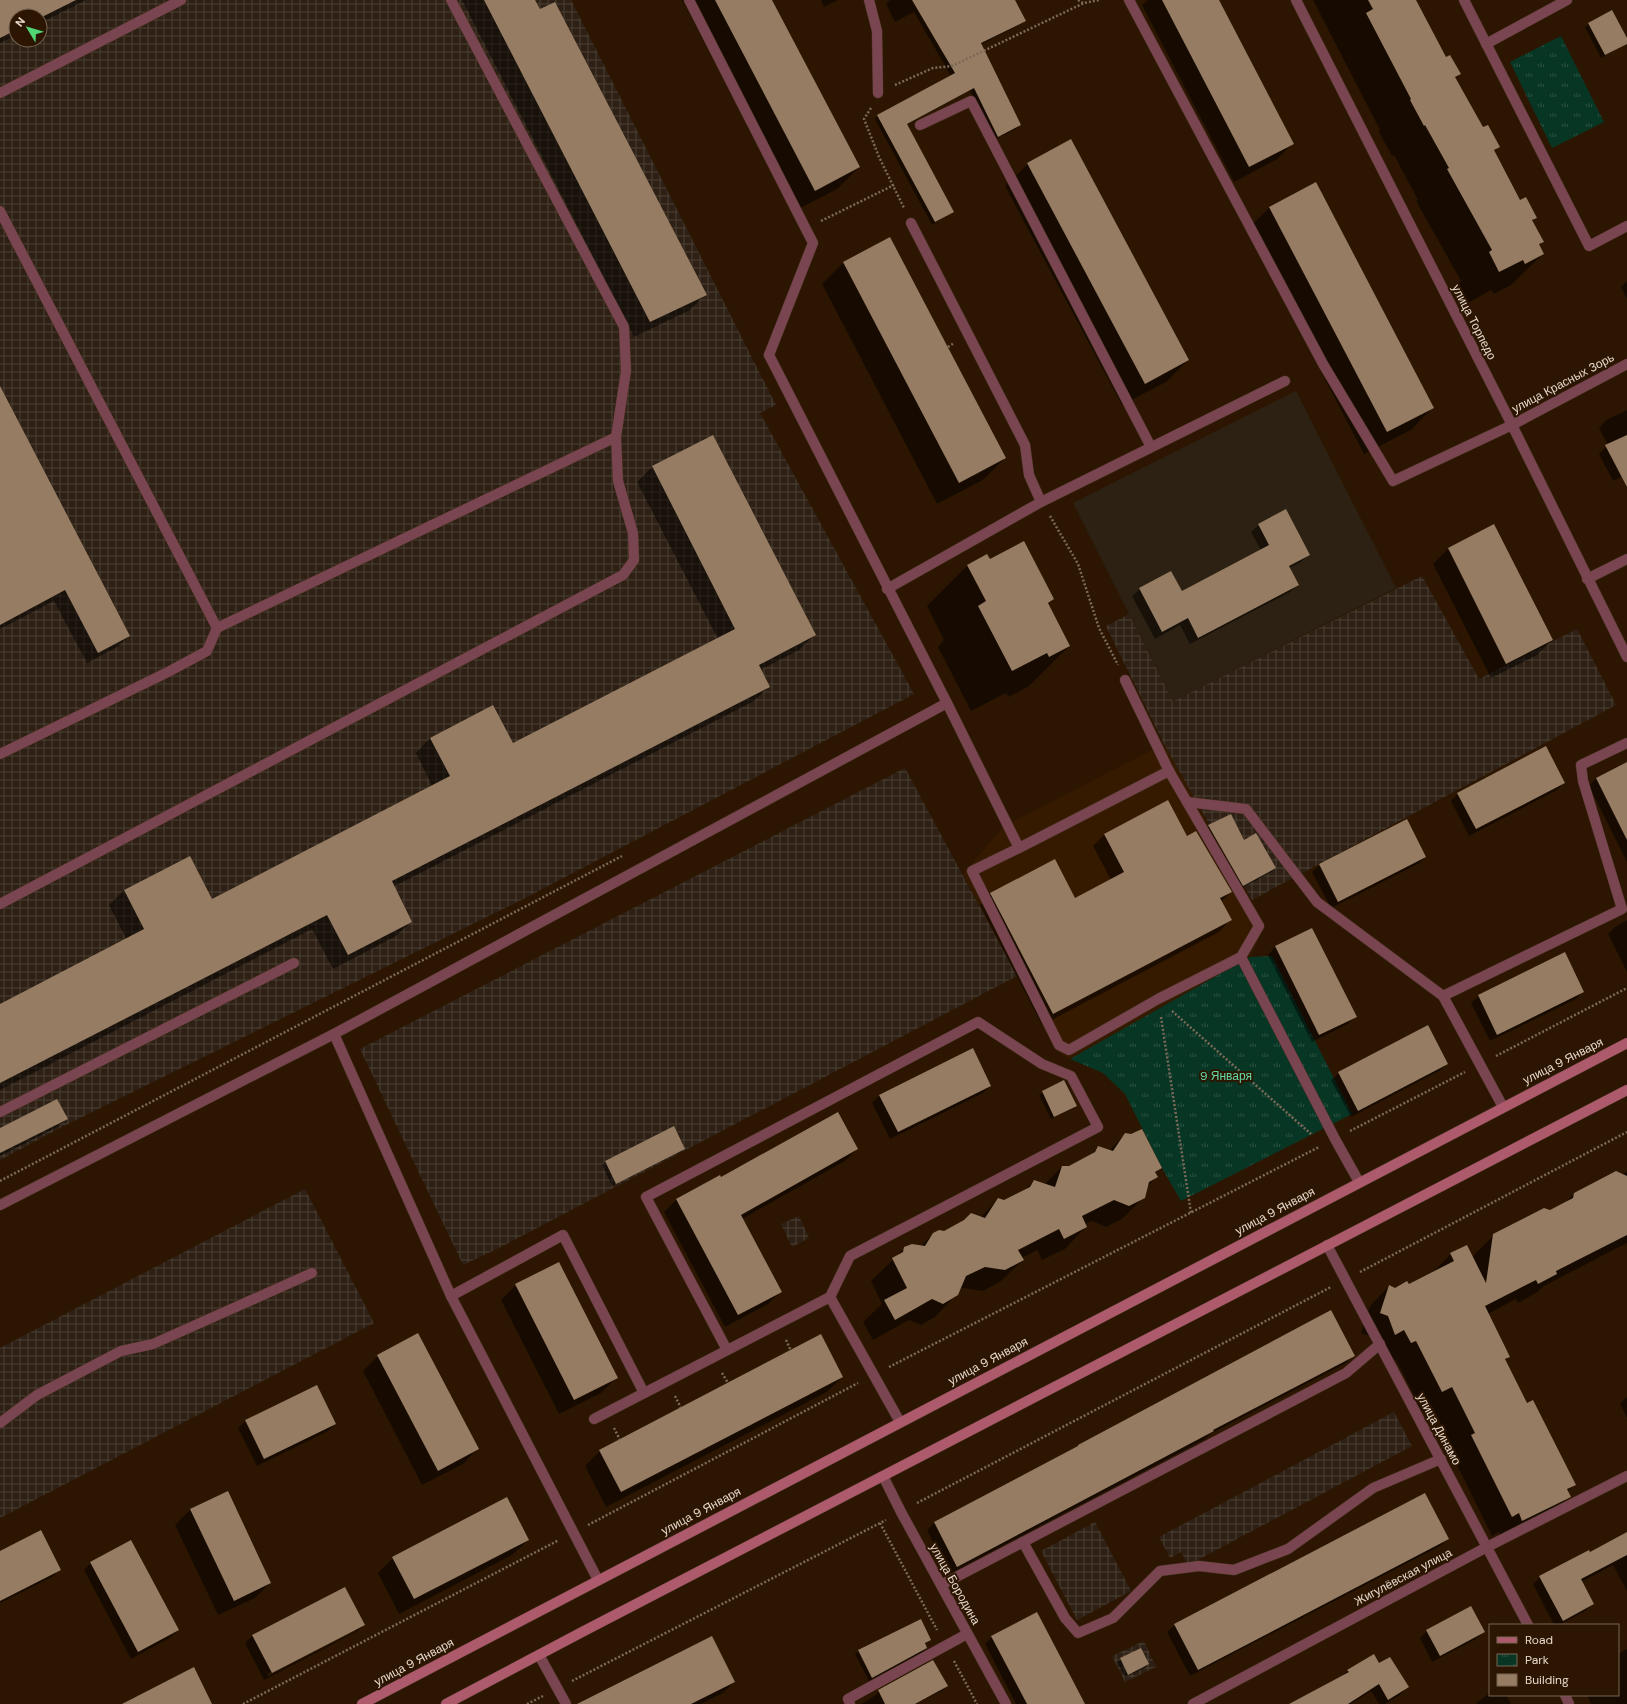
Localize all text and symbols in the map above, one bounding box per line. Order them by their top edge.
north arrow [8,8,48,48]
text: N [12,14,28,29]
street label: улица Торпедо [1448,282,1500,363]
street label: улица Красных Зорь [1509,349,1617,417]
street label: улица 9 Января [1520,1034,1606,1088]
park label: 9 Января [1200,1068,1252,1084]
street label: улица 9 Января [1232,1183,1318,1239]
street label: улица 9 Января [945,1333,1031,1389]
street label: улица Динамо [1413,1390,1465,1468]
street label: улица 9 Января [658,1483,744,1539]
street label: улица Бородина [926,1540,984,1628]
street label: Жигулёвская улица [1351,1544,1455,1610]
legend [1489,1624,1619,1696]
text: Road [1525,1632,1553,1648]
street label: улица 9 Января [371,1634,457,1690]
text: Park [1525,1652,1549,1668]
text: Building [1525,1672,1569,1688]

